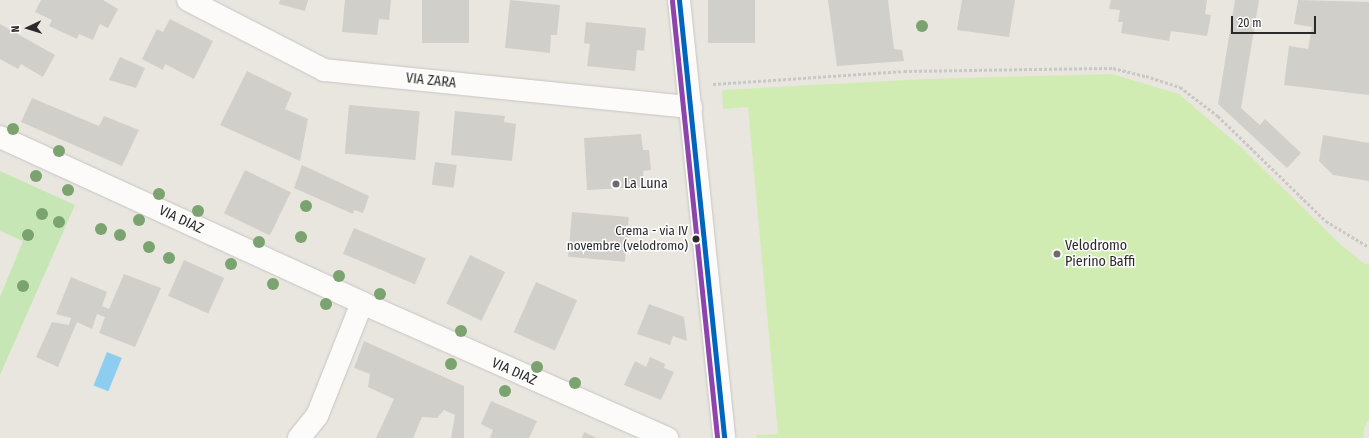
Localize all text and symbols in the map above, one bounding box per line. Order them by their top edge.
north arrow [8,8,48,48]
scale bar [1233,8,1318,34]
text: 20 m [1238,16,1262,30]
text: N [9,25,22,33]
street label: VIA ZARA [405,70,457,92]
place label: La Luna [624,176,668,192]
marker: La Luna [611,179,621,189]
street label: VIA DIAZ [156,202,206,238]
place label: Crema - via IV novembre (velodromo) [567,224,688,255]
marker: Crema - via IV novembre (velodromo) [691,234,701,244]
place label: Velodromo Pierino Baffi [1065,238,1135,270]
marker: Velodromo Pierino Baffi [1052,249,1062,259]
street label: VIA DIAZ [489,355,539,389]

